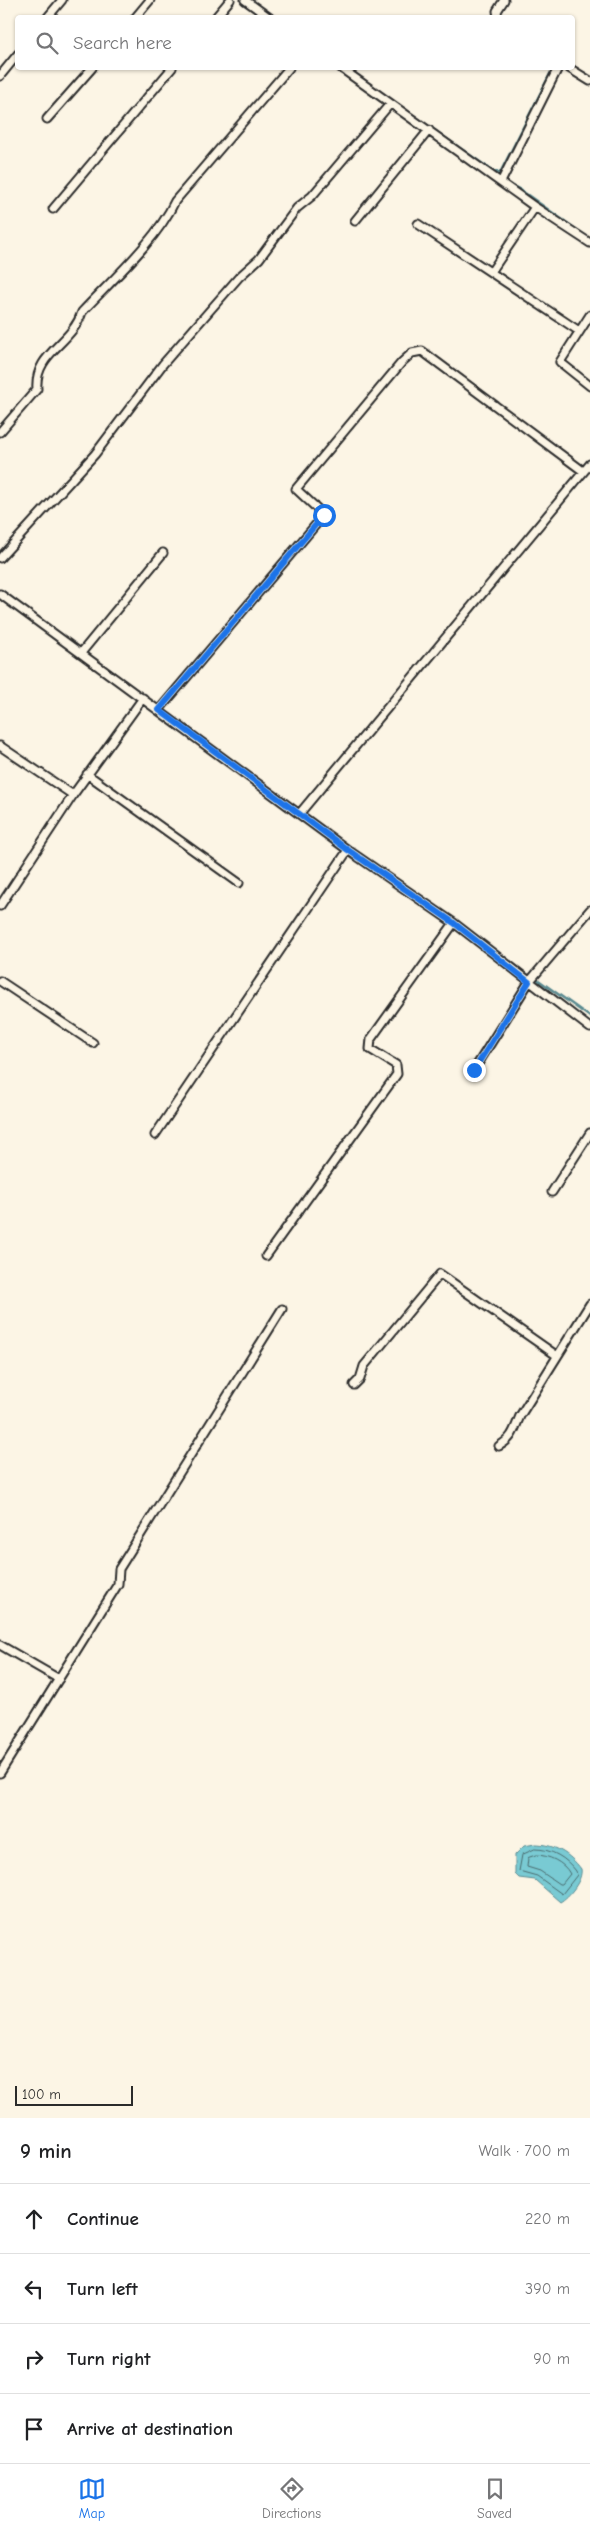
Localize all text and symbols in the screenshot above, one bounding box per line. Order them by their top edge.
search box [15,15,575,70]
icon: search [33,29,61,57]
text: Search here [73,32,172,54]
route start [313,504,336,527]
route end [463,1059,486,1082]
scale bar [15,2083,132,2106]
text: 100 m [22,2086,61,2103]
text: 9 min [20,2139,72,2163]
text: Walk · 700 m [479,2142,570,2160]
icon: ahead [20,2205,48,2233]
text: Continue [67,2208,139,2230]
text: 220 m [525,2210,570,2228]
icon: left [20,2275,48,2303]
text: Turn left [67,2278,138,2300]
text: 390 m [525,2280,570,2298]
icon: right [20,2345,48,2373]
text: Turn right [67,2348,151,2370]
text: 90 m [533,2350,570,2368]
icon: arrive [20,2415,48,2443]
text: Arrive at destination [67,2418,233,2440]
tab: Map [78,2475,106,2522]
tab: Directions [262,2475,321,2522]
tab: Saved [477,2475,512,2522]

